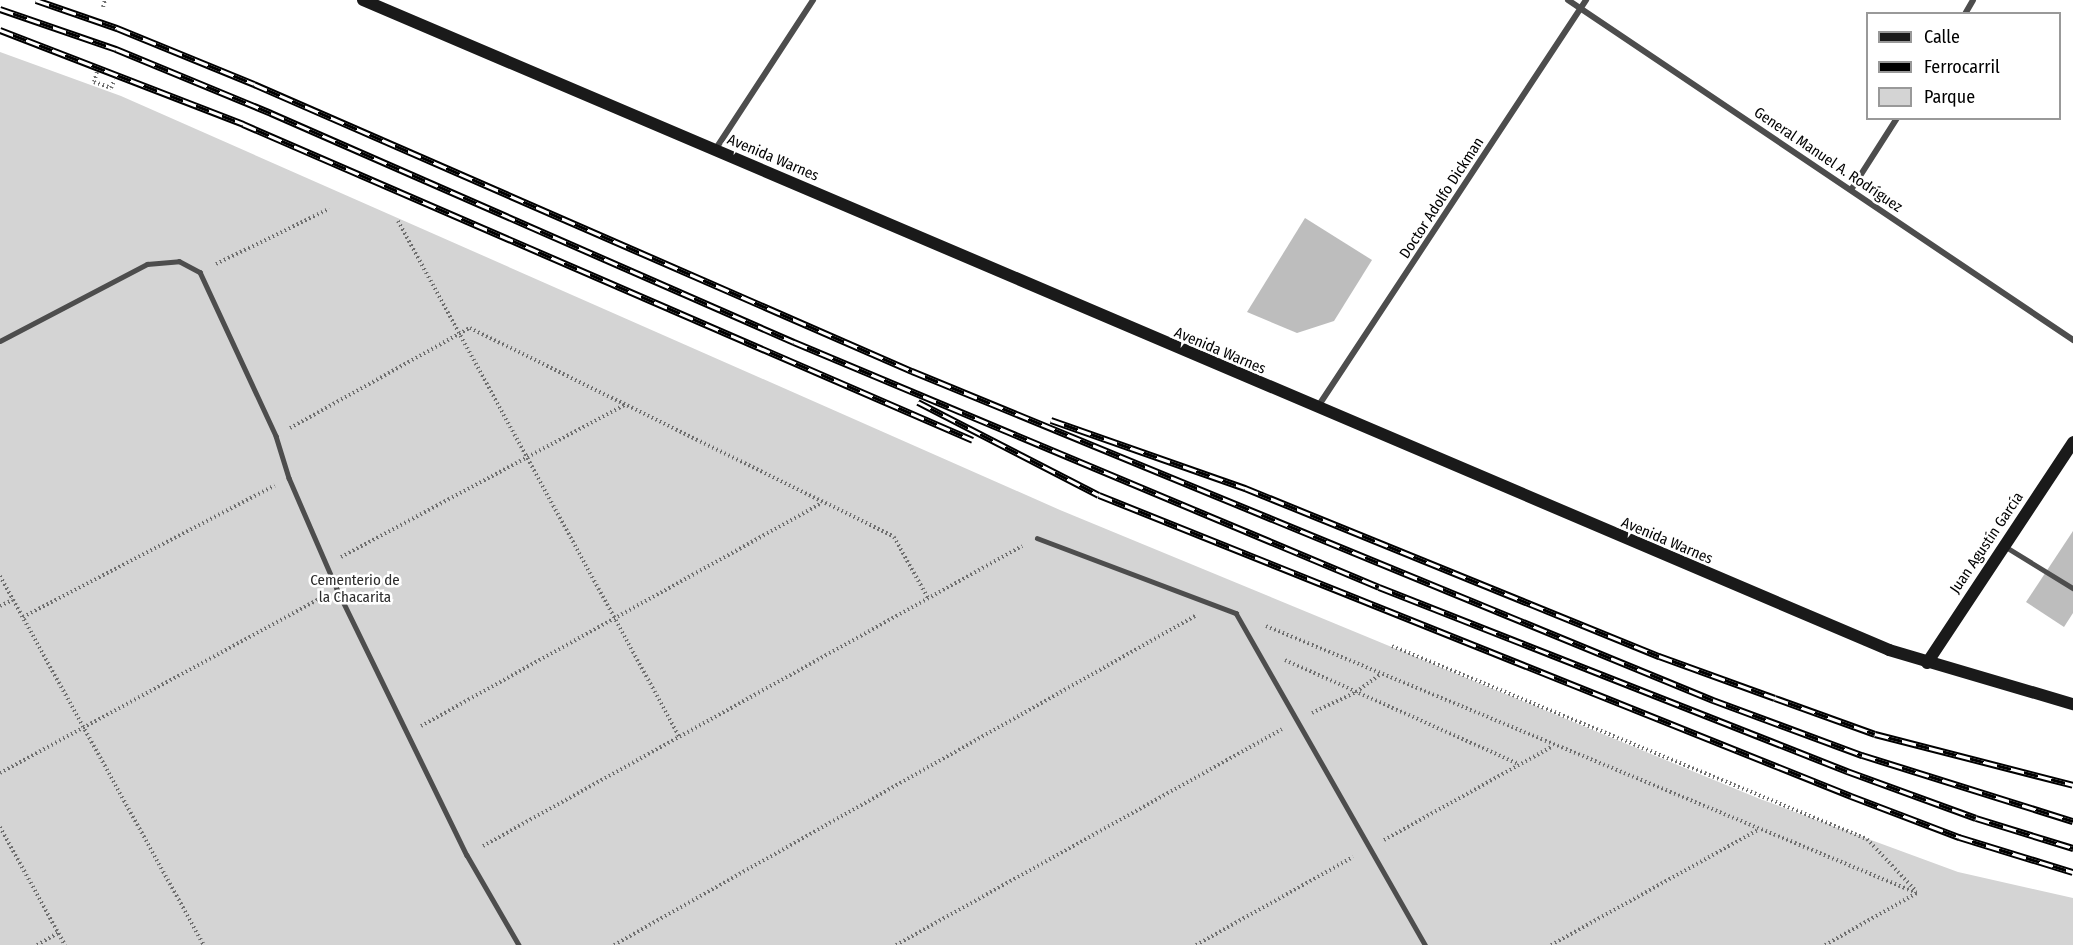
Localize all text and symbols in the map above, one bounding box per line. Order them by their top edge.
legend [1866,12,2061,120]
text: Calle [1924,26,1960,48]
text: Ferrocarril [1924,56,2000,78]
text: Parque [1924,86,1975,108]
street label: General Manuel A. Rodríguez [1750,104,1906,216]
street label: Avenida Warnes [725,131,821,185]
street label: Doctor Adolfo Dickman [1396,134,1488,262]
street label: Avenida Warnes [1172,324,1268,378]
street label: Juan Agustín García [1946,489,2028,597]
street label: Avenida Warnes [1619,514,1715,568]
park label: Cementerio de la Chacarita [310,571,400,606]

